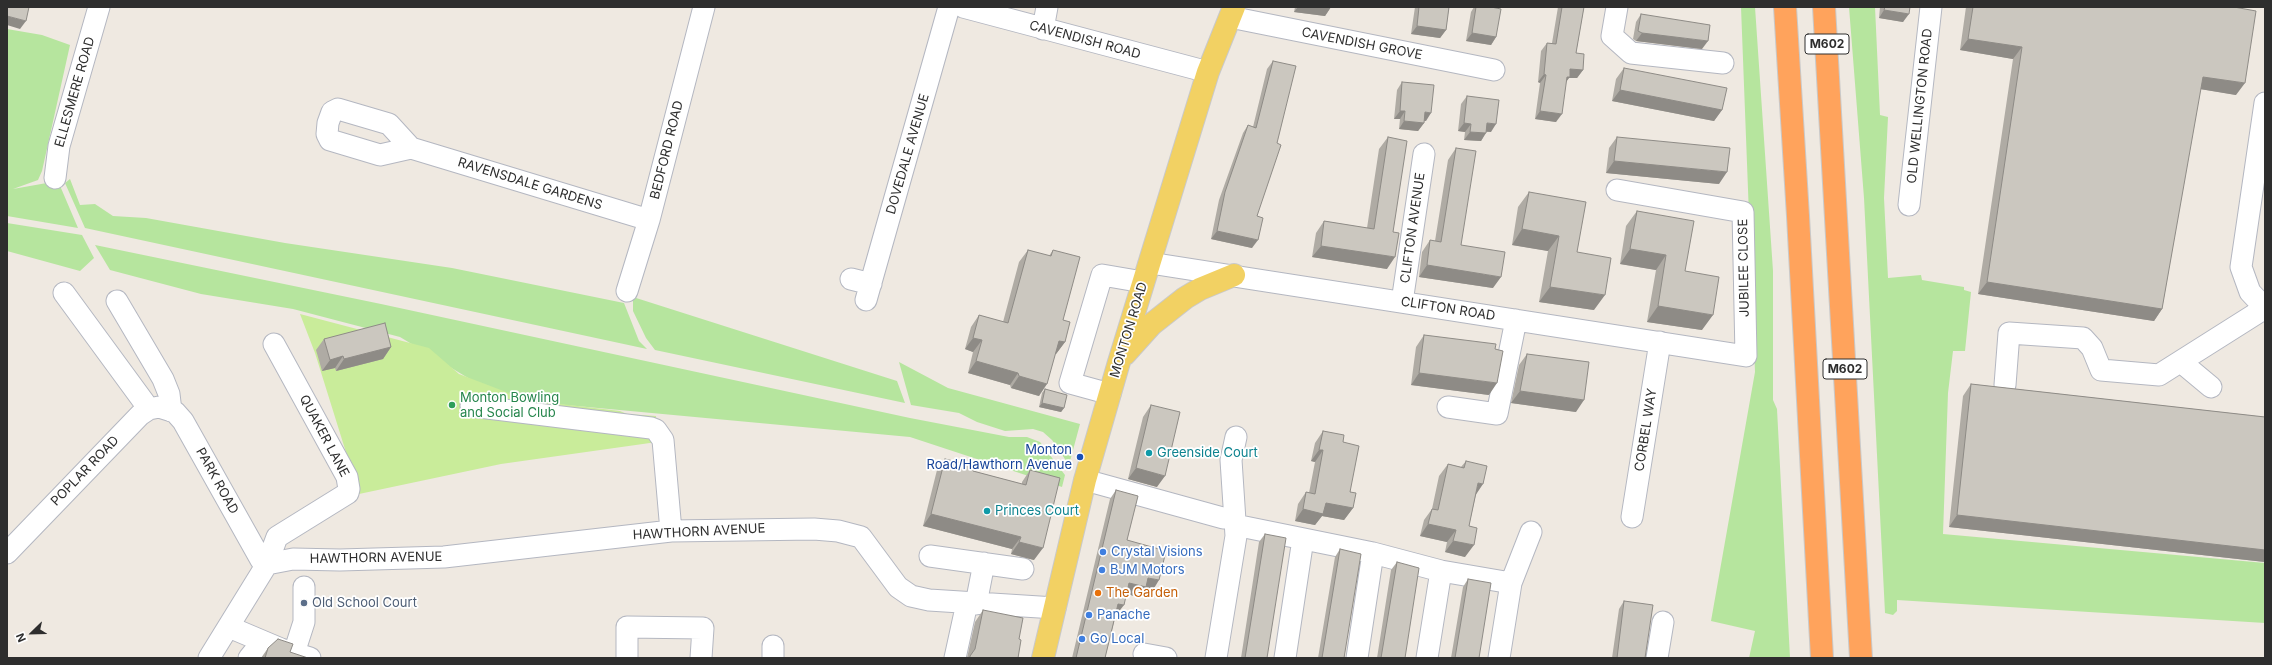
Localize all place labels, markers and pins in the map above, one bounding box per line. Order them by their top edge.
place label: Monton Bowling and Social Club [460,390,559,421]
marker: Monton Bowling and Social Club [447,400,457,410]
place label: Monton Road/Hawthorn Avenue [927,442,1072,473]
place label: Greenside Court [1157,445,1258,461]
marker: Greenside Court [1144,448,1154,458]
marker: Monton Road/Hawthorn Avenue [1075,452,1085,462]
place label: Princes Court [995,503,1079,519]
marker: Princes Court [982,506,992,516]
place label: Crystal Visions [1111,544,1203,560]
marker: Crystal Visions [1098,547,1108,557]
place label: BJM Motors [1110,562,1185,578]
marker: BJM Motors [1097,565,1107,575]
place label: The Garden [1106,585,1178,601]
marker: The Garden [1093,588,1103,598]
place label: Old School Court [312,595,417,611]
marker: Old School Court [299,598,309,608]
place label: Panache [1097,607,1150,623]
marker: Panache [1084,610,1094,620]
place label: Go Local [1090,631,1144,647]
marker: Go Local [1077,634,1087,644]

